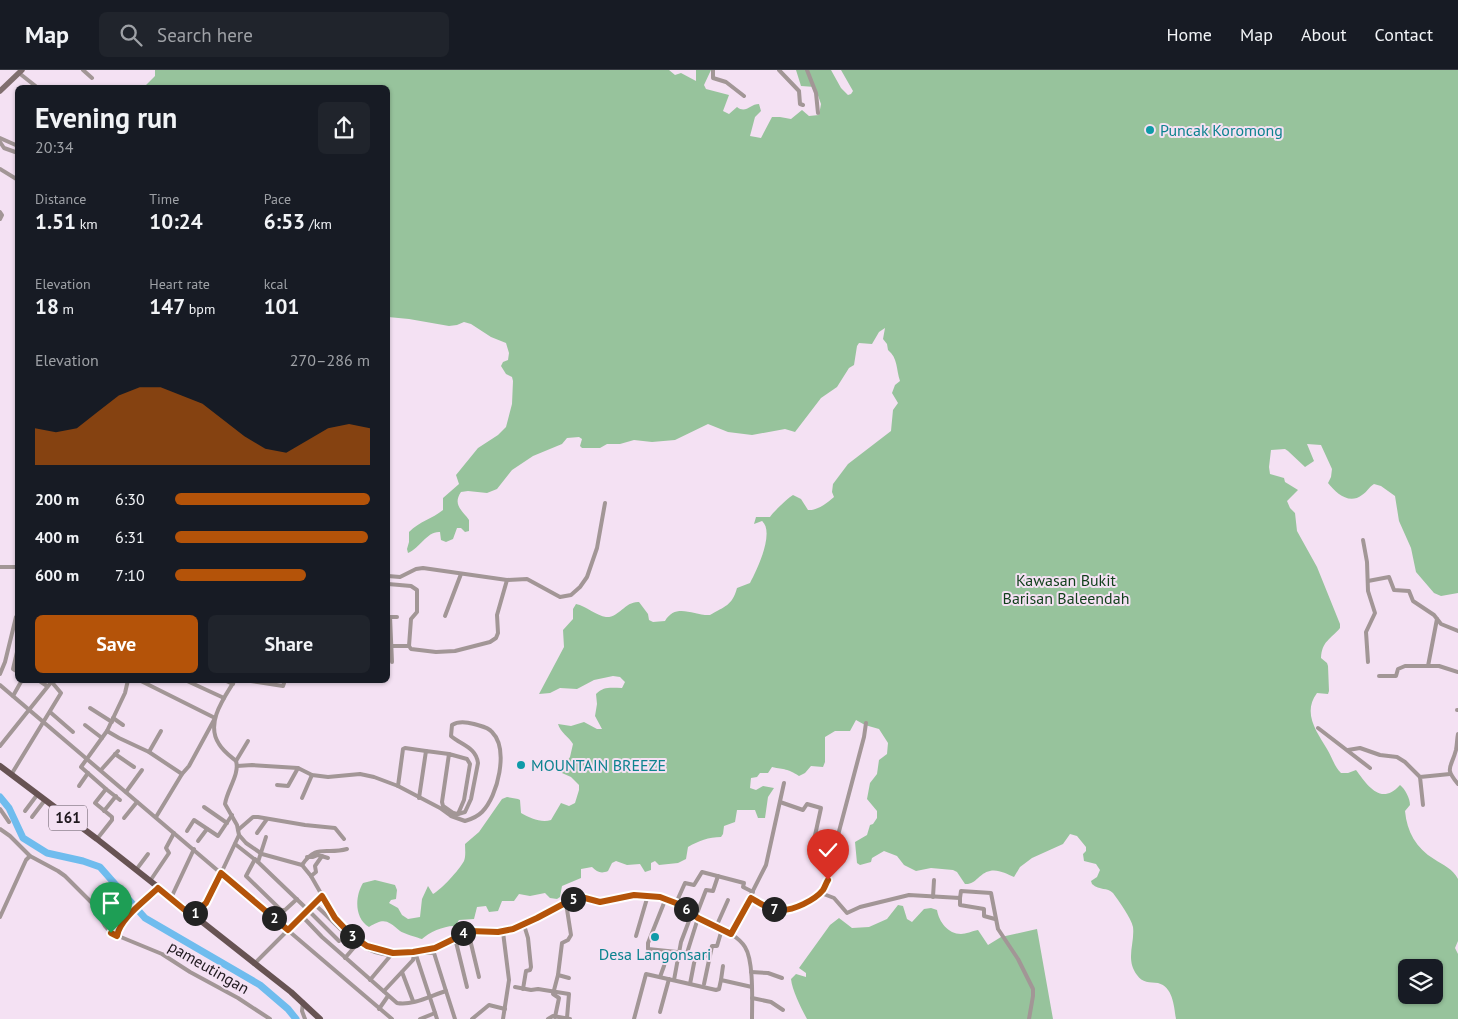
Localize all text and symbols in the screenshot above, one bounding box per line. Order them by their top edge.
search box [99,12,449,57]
text: Map [25,19,69,50]
icon: search [117,21,145,49]
text: Search here [157,23,253,47]
text: Home [1166,23,1212,46]
text: Map [1240,23,1273,46]
text: About [1301,23,1347,46]
text: Contact [1375,23,1433,46]
text: Evening run [35,99,177,136]
button: share [318,102,370,154]
place label: Puncak Koromong [1160,120,1283,140]
marker: Puncak Koromong [1144,124,1156,136]
text: 20:34 [35,137,73,157]
text: Distance [35,190,86,208]
text: Time [149,190,179,208]
text: Pace [264,190,291,208]
text: 1.51 [35,208,76,235]
text: 10:24 [149,208,203,235]
text: 6:53 [264,208,305,235]
text: km [76,215,98,233]
text: /km [305,215,332,233]
text: Elevation [35,275,91,293]
text: Heart rate [149,275,210,293]
text: kcal [264,275,288,293]
text: 18 [35,293,59,320]
text: 147 [149,293,185,320]
text: 101 [264,293,299,320]
text: m [59,300,74,318]
text: bpm [185,300,215,318]
text: Elevation [35,350,99,370]
text: 270–286 m [290,350,370,370]
text: 200 m [35,489,79,509]
text: 6:30 [115,489,145,509]
text: 400 m [35,527,79,547]
text: 6:31 [115,527,145,547]
text: 600 m [35,565,79,585]
text: 7:10 [115,565,145,585]
park label: Kawasan Bukit Barisan Baleendah [1003,570,1129,608]
button: Save [35,615,198,673]
button: Share [208,615,370,673]
place label: MOUNTAIN BREEZE [531,755,666,775]
marker: MOUNTAIN BREEZE [515,759,527,771]
road number: 161 [49,806,87,830]
pin [807,829,849,880]
icon: check [814,836,842,864]
pin [90,882,132,933]
pin: 5 [560,886,586,912]
icon: arrive [97,889,125,917]
text: 5 [570,890,577,908]
pin: 6 [674,896,698,922]
pin: 7 [762,896,786,922]
pin: 1 [182,900,208,926]
text: 6 [683,900,690,918]
text: 7 [771,900,778,918]
text: 1 [192,904,199,922]
pin: 2 [262,906,286,930]
text: 2 [271,909,278,927]
pin: 4 [450,920,476,946]
pin: 3 [340,924,364,948]
text: 4 [460,924,467,942]
text: 3 [349,927,356,945]
marker: Desa Langonsari [649,931,661,943]
street label: pameutingan [165,936,253,998]
place label: Desa Langonsari [599,944,711,964]
map controls [1398,959,1443,1004]
button: layers [1398,959,1443,1004]

